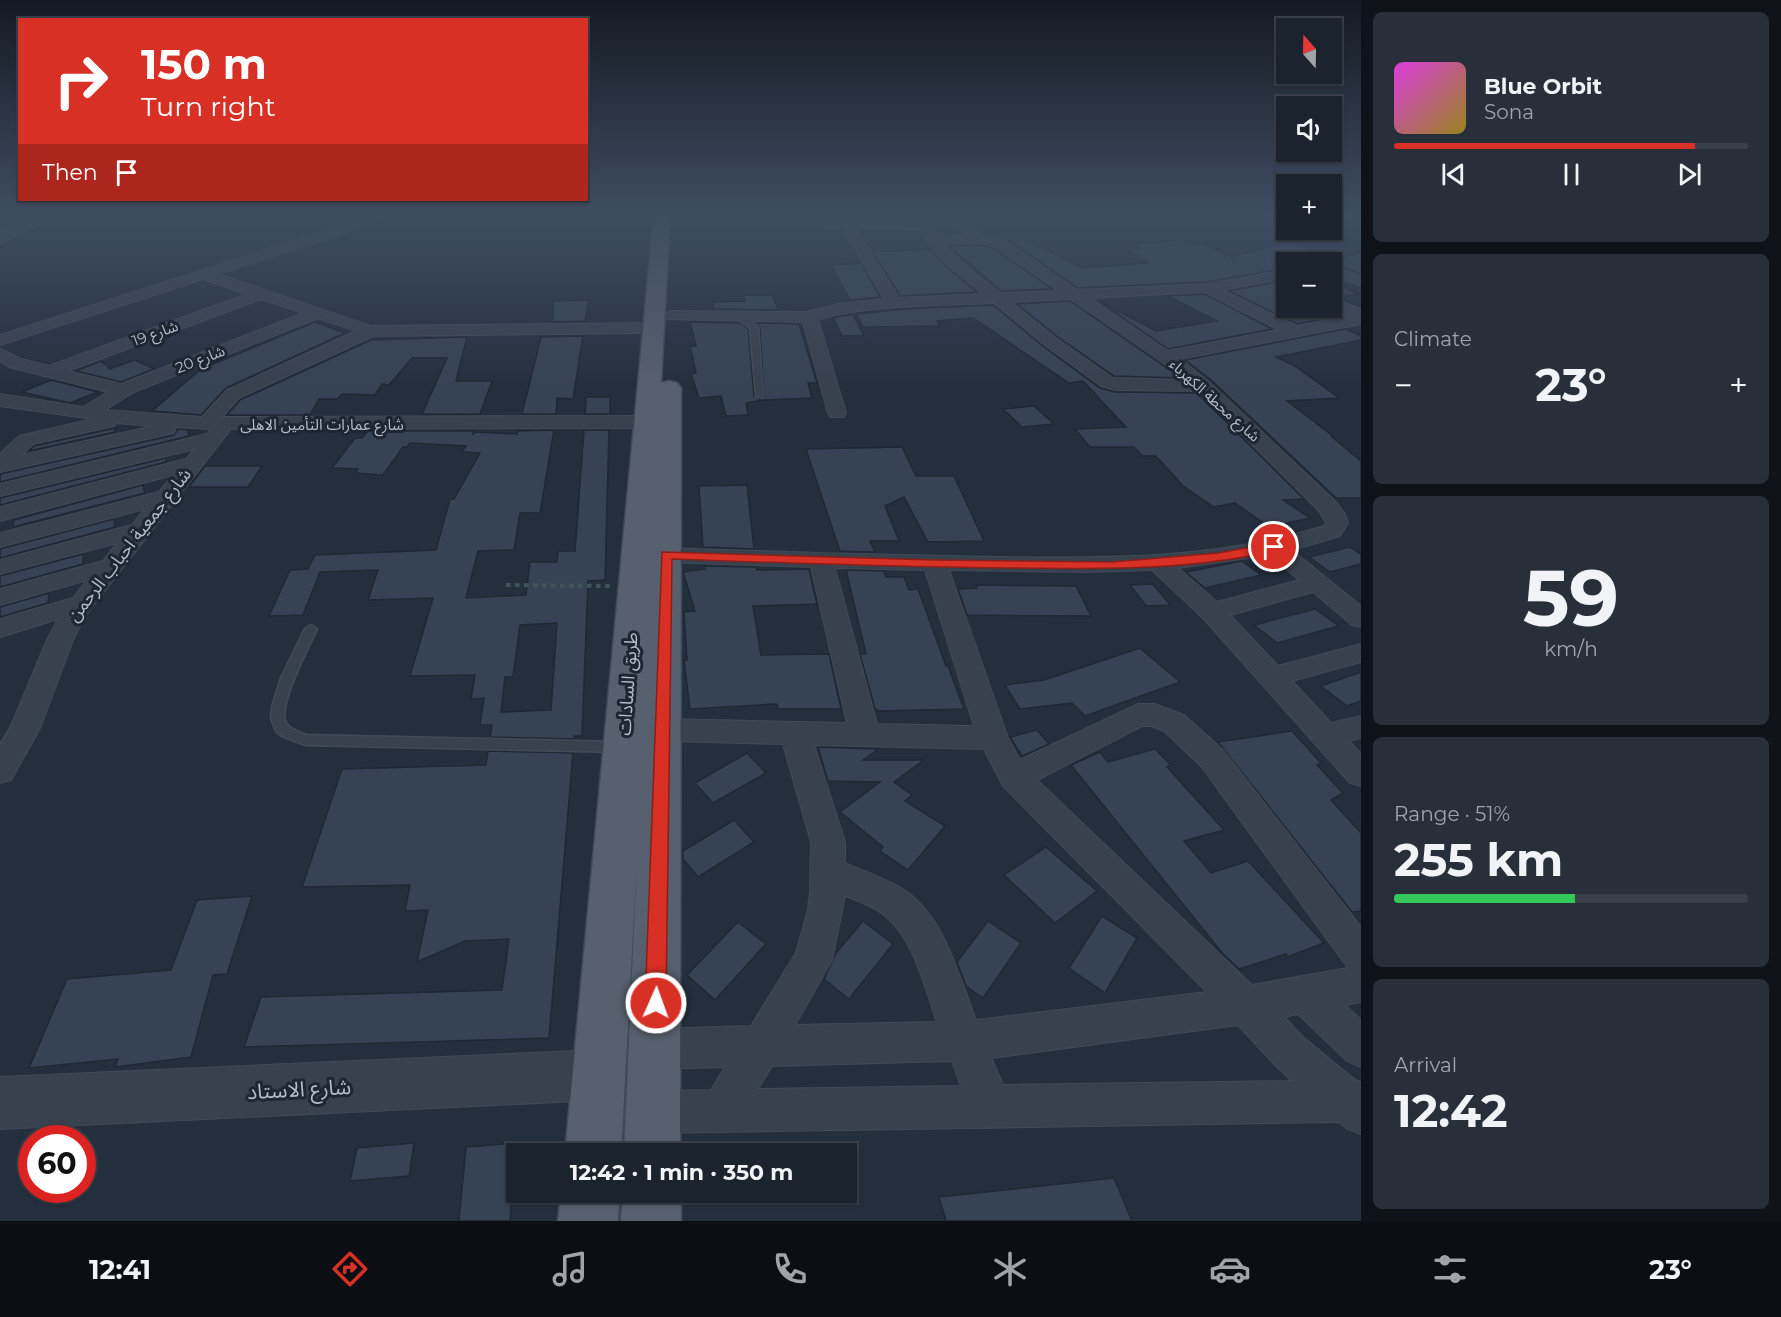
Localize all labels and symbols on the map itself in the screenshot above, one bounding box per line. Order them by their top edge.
north arrow [1276,18,1342,84]
street label: شارع 19 [129,316,182,353]
street label: شارع 20 [173,341,229,380]
street label: شارع محطة الكهرباء [1164,354,1264,448]
street label: شارع عمارات التأمين الاهلى [240,415,404,437]
street label: شارع جمعية احباب الرحمن [62,464,198,628]
pin [1248,521,1299,572]
street label: طريق السادات [613,632,643,736]
position arrow [624,971,688,1035]
street label: شارع الاستاد [246,1074,352,1107]
speed limit sign: 60 [18,1125,96,1203]

